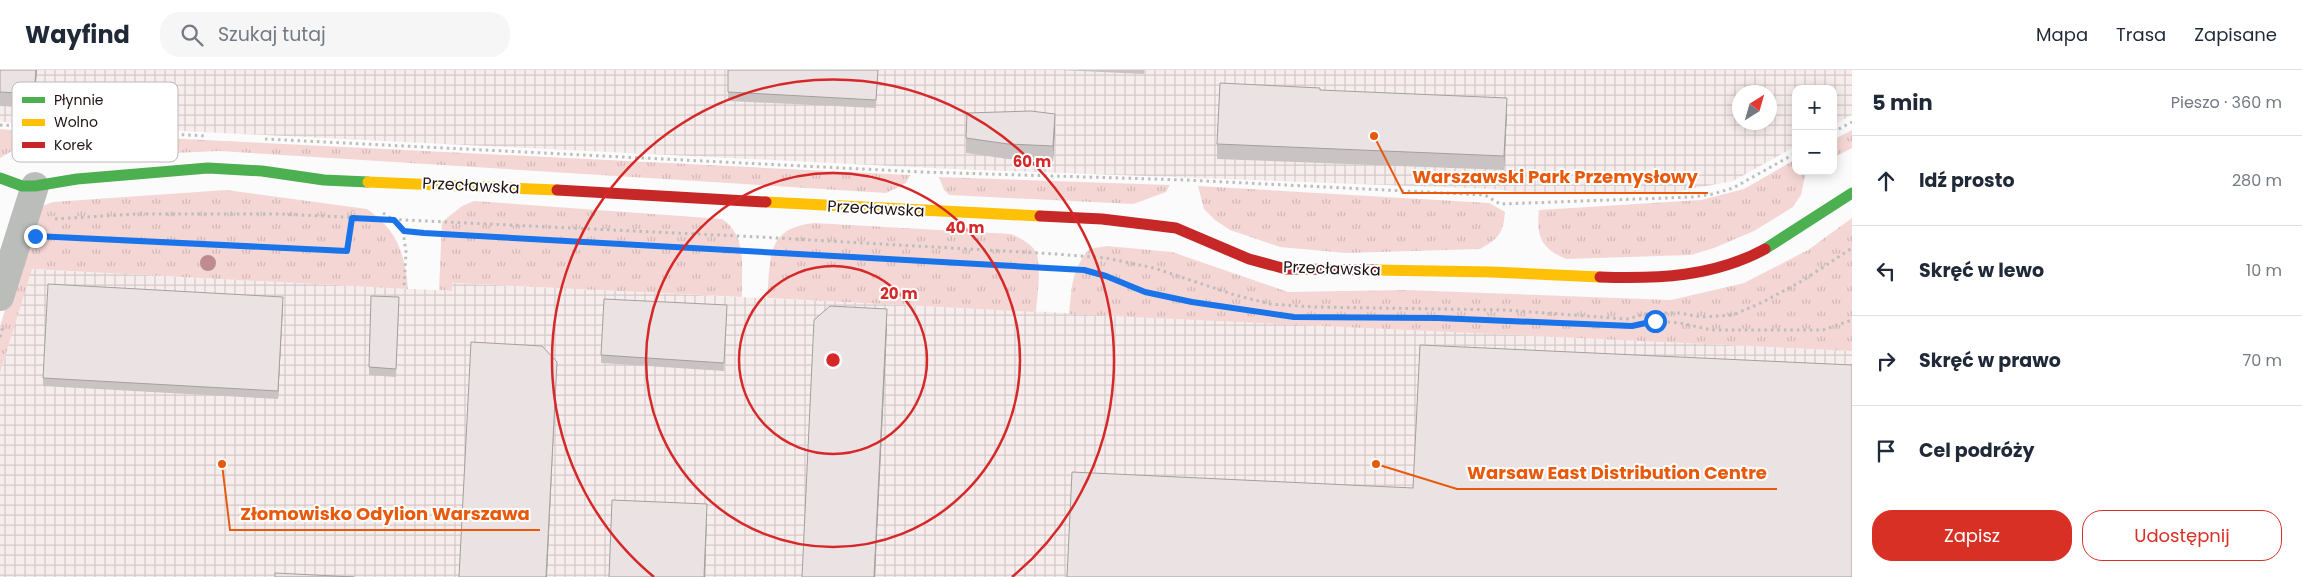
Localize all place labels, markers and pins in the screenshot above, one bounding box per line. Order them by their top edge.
callout: Warszawski Park Przemysłowy [1403,160,1708,193]
centre of rings [824,351,842,369]
callout: Warsaw East Distribution Centre [1457,456,1777,489]
callout: Złomowisko Odylion Warszawa [230,497,540,530]

